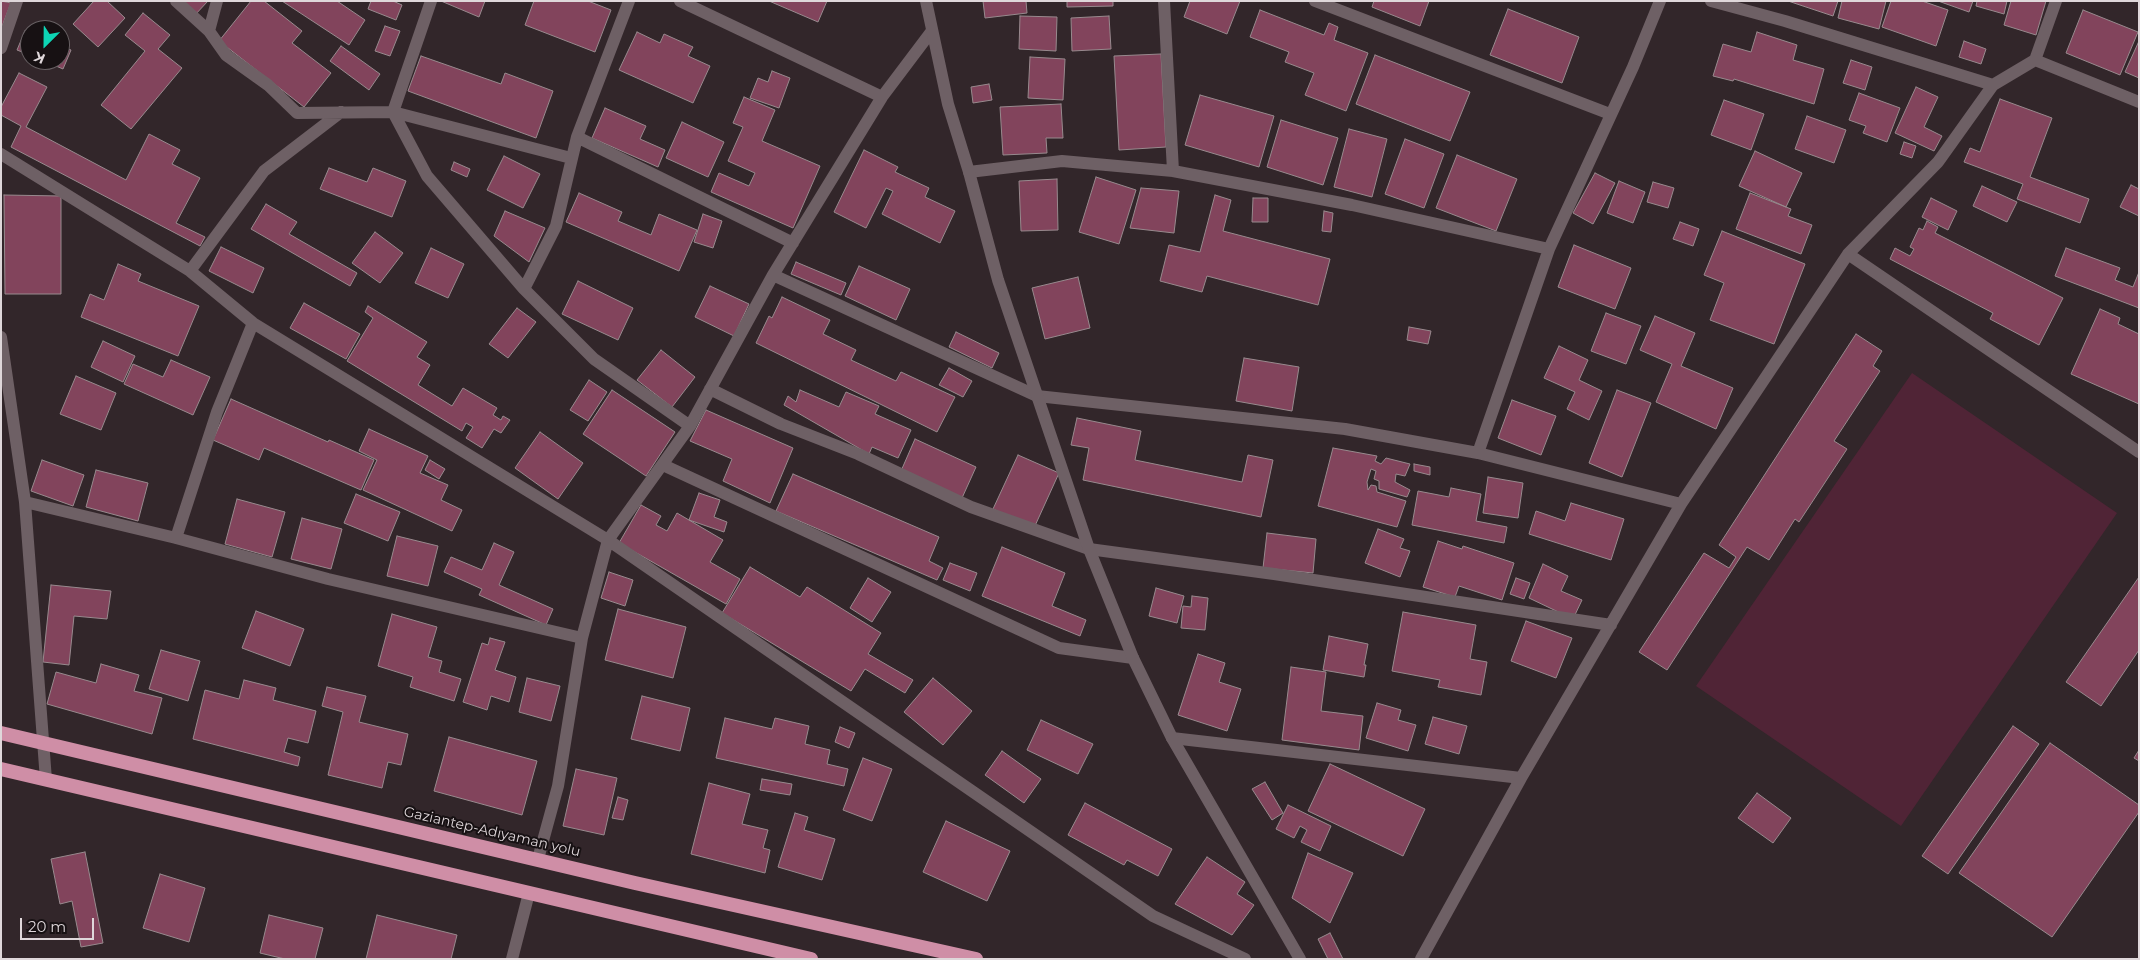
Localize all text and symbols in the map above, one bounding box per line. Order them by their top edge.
north arrow [20,20,70,70]
text: K [31,48,48,68]
street label: Gaziantep-Adıyaman yolu [402,803,582,861]
scale bar [22,908,96,940]
text: 20 m [28,917,66,936]

